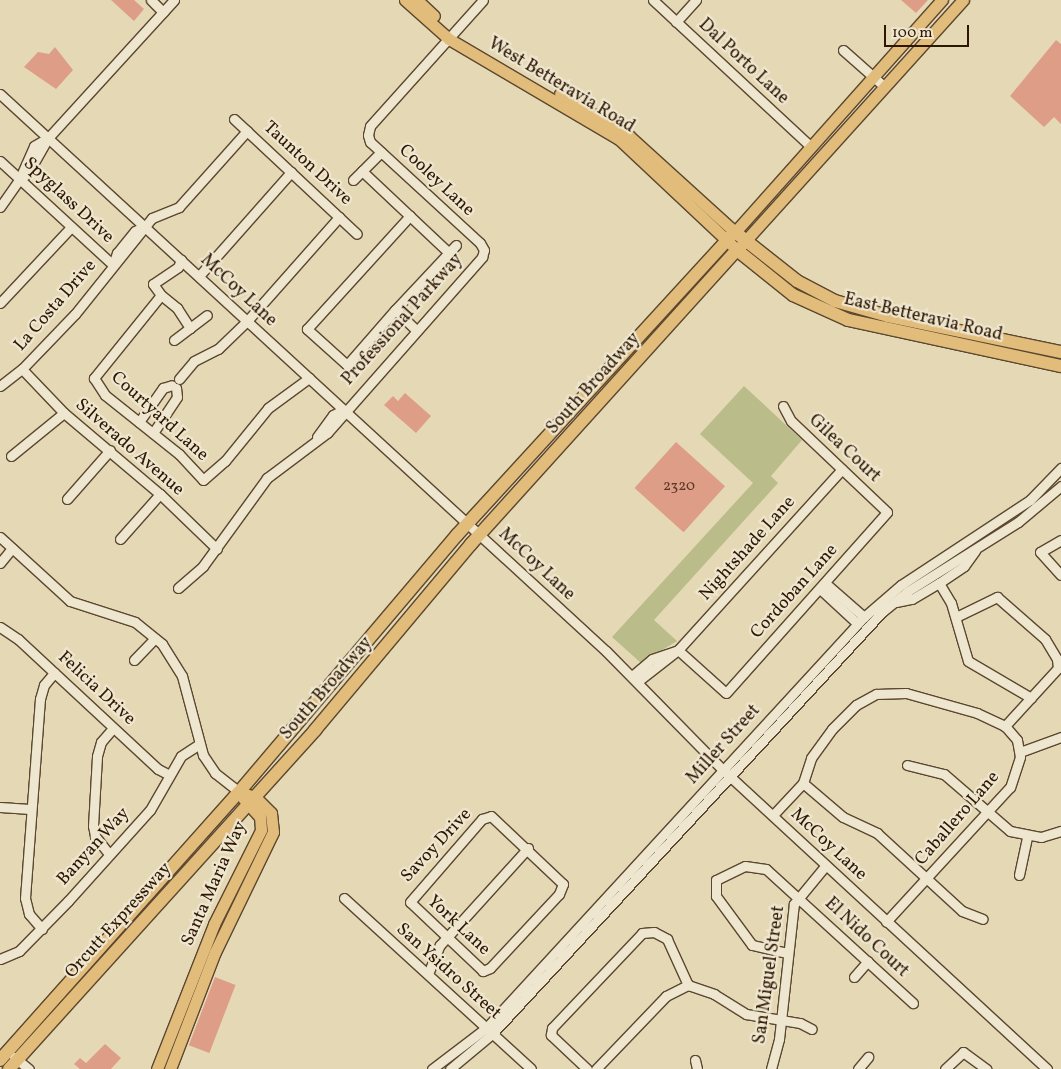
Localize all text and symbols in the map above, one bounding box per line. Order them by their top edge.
street label: Dal Porto Lane [693,15,793,109]
scale bar [886,15,971,47]
text: 100 m [892,23,932,44]
street label: West Betteravia Road [484,34,638,138]
street label: Taunton Drive [258,117,356,211]
street label: Cooley Lane [393,140,479,222]
street label: Spyglass Drive [18,153,118,249]
street label: McCoy Lane [195,250,281,332]
street label: Professional Parkway [338,250,468,390]
street label: La Costa Drive [10,256,102,356]
street label: East Betteravia Road [842,289,1004,347]
street label: South Broadway [543,329,645,439]
street label: Courtyard Lane [106,368,212,466]
street label: Silverado Avenue [70,395,188,501]
street label: Gilea Court [804,410,884,488]
house number: 2320 [663,478,695,496]
street label: Nightshade Lane [695,492,801,606]
street label: McCoy Lane [493,524,579,606]
street label: Cordoban Lane [747,540,843,644]
street label: South Broadway [276,633,378,745]
street label: Felicia Drive [53,648,139,730]
street label: Miller Street [683,701,765,789]
street label: Caballero Lane [911,767,1005,871]
street label: Banyan Way [53,803,135,891]
street label: Savoy Drive [397,804,477,888]
street label: McCoy Lane [785,804,871,886]
street label: Santa Maria Way [178,818,252,950]
street label: Orcutt Expressway [61,859,177,983]
street label: York Lane [422,891,494,961]
street label: El Nido Court [819,894,913,982]
street label: San Miguel Street [750,904,790,1046]
street label: San Ysidro Street [391,919,505,1025]

